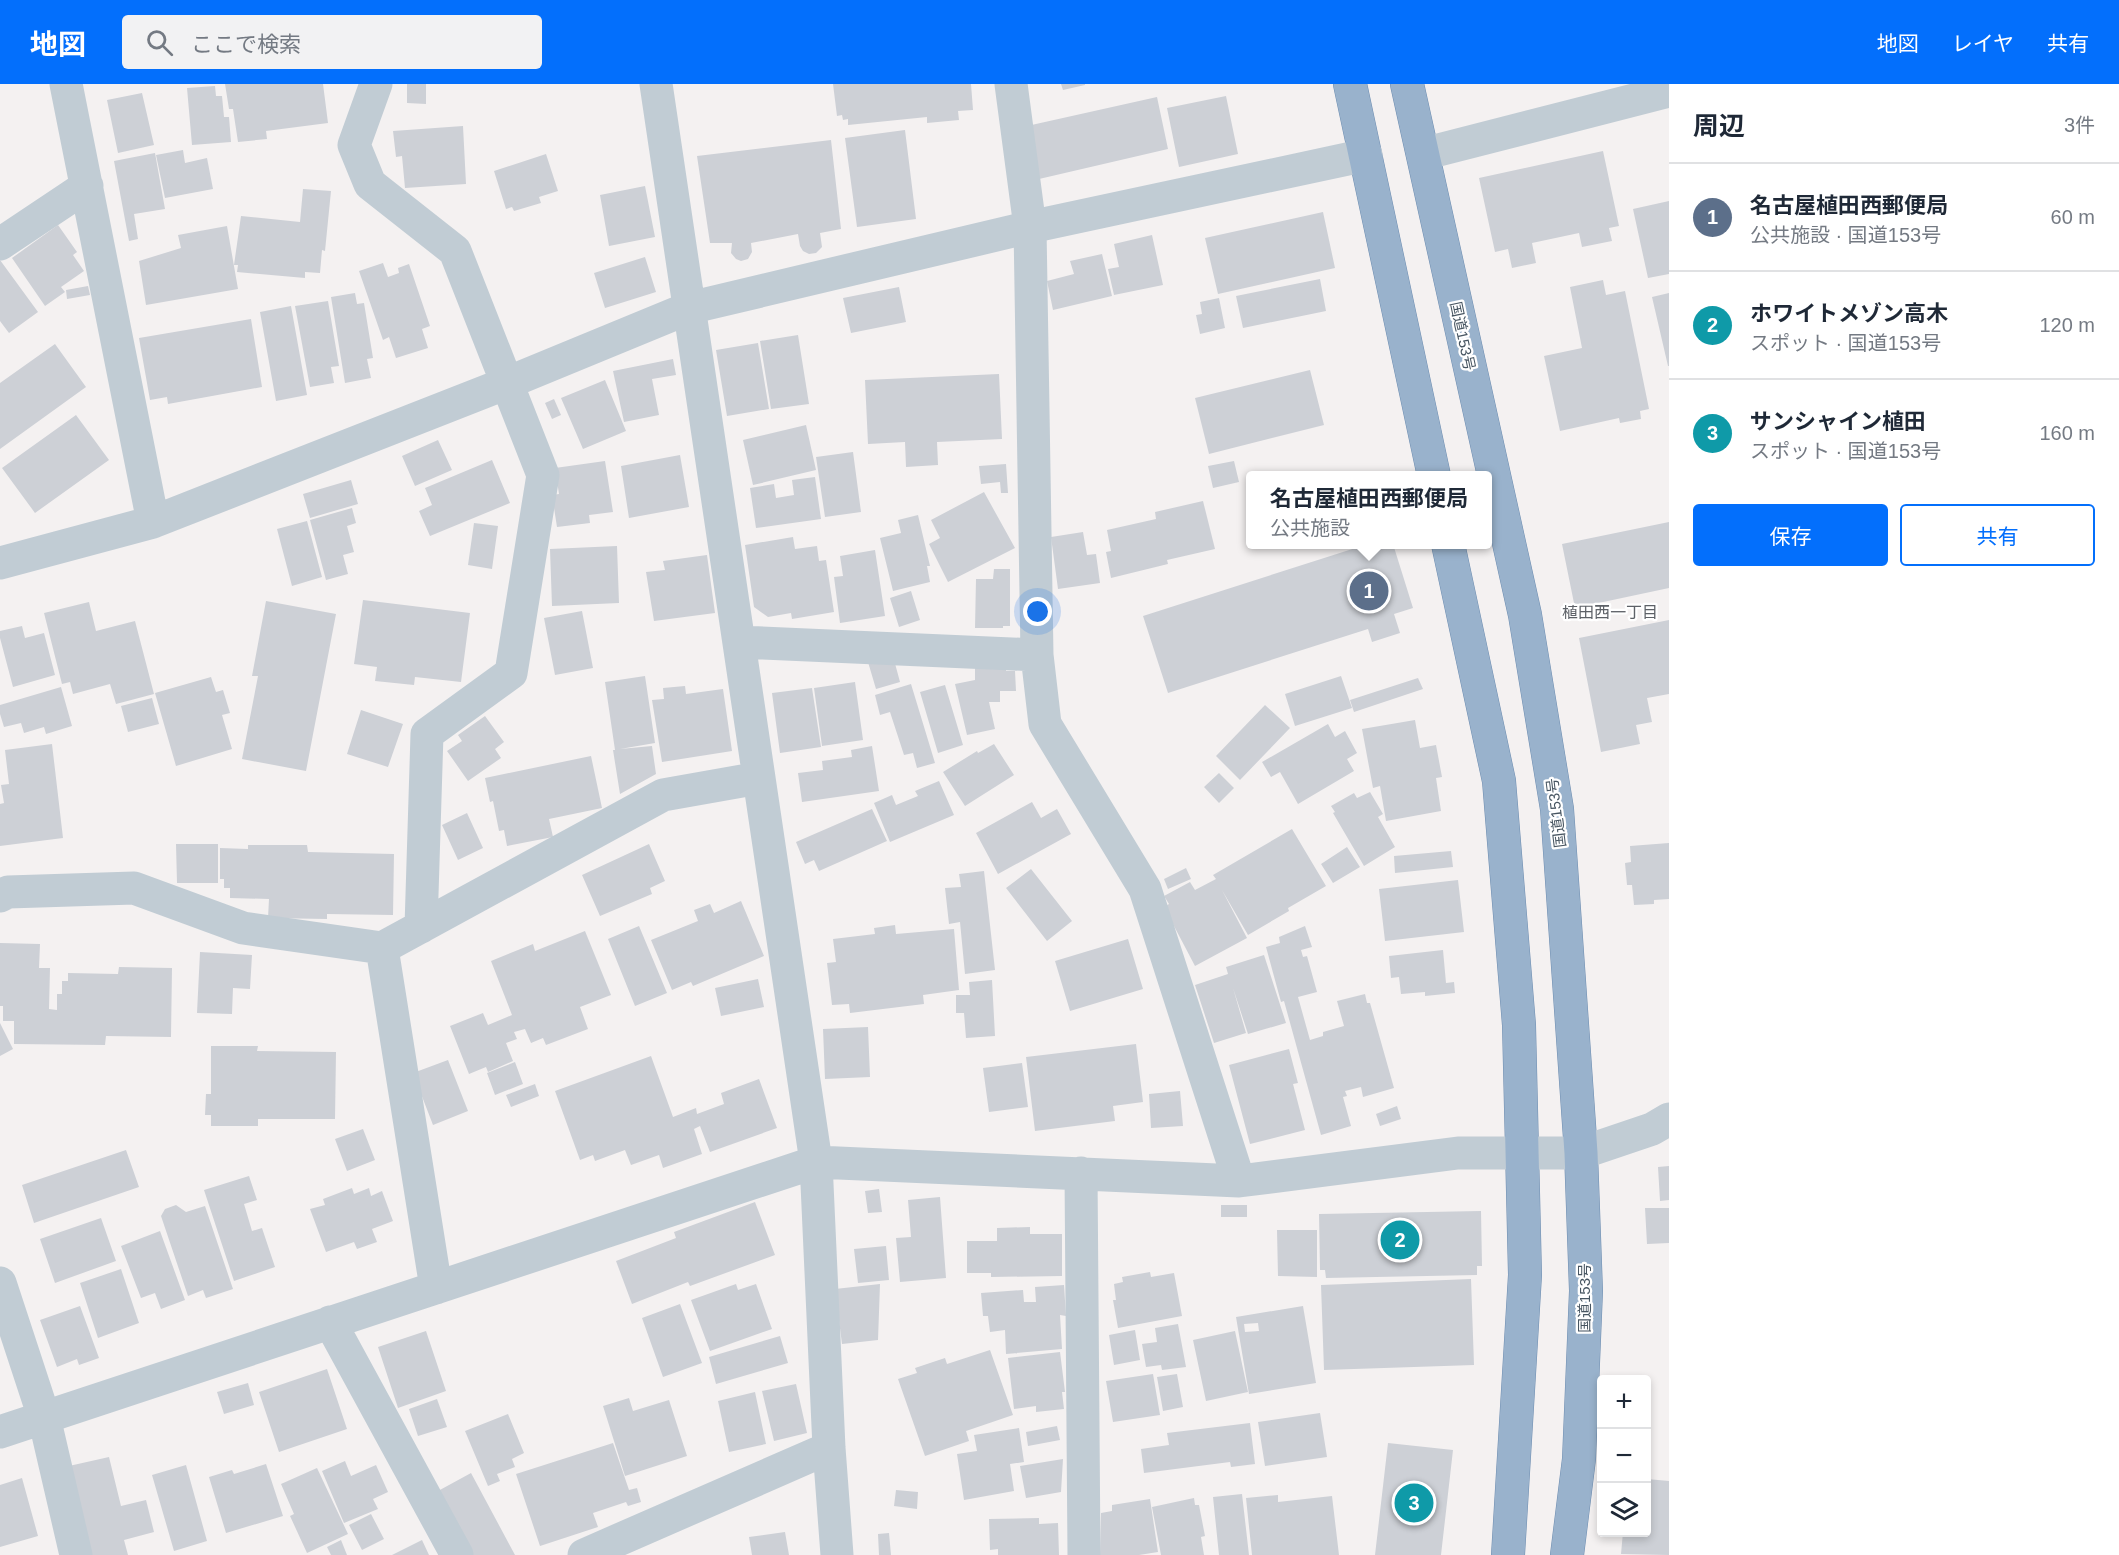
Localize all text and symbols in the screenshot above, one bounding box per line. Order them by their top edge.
search box [122,15,542,69]
icon: search [143,26,176,59]
text: 地図 [30,29,86,60]
text: ここで検索 [191,32,301,57]
text: 地図 [1877,32,1919,55]
text: レイヤ [1952,32,2014,55]
text: 共有 [2047,32,2089,55]
text: 周辺 [1693,111,1745,141]
text: 3件 [2064,114,2095,136]
text: 名古屋植田西郵便局 [1750,193,1948,218]
text: 1 [1707,206,1718,228]
text: 60 m [2051,206,2095,228]
text: 公共施設 · 国道153号 [1750,224,1941,246]
street label: 国道153号 [1447,300,1479,372]
text: ホワイトメゾン高木 [1750,301,1948,326]
text: 2 [1707,314,1718,336]
text: 120 m [2039,314,2095,336]
text: スポット · 国道153号 [1750,332,1941,354]
text: サンシャイン植田 [1750,409,1926,434]
text: 3 [1707,422,1718,444]
text: 160 m [2039,422,2095,444]
text: スポット · 国道153号 [1750,440,1941,462]
popup [1246,471,1492,549]
text: 名古屋植田西郵便局 [1270,486,1468,511]
button: 保存 [1693,504,1888,566]
button: 共有 [1900,504,2095,566]
text: 公共施設 [1270,517,1350,539]
pin: 1 [1350,568,1388,614]
your location [1023,597,1052,626]
district label: 植田西一丁目 [1562,604,1658,621]
street label: 国道153号 [1543,777,1569,849]
pin: 2 [1380,1218,1420,1262]
street label: 国道153号 [1576,1263,1593,1333]
map controls [1597,1375,1651,1537]
button: + [1597,1375,1651,1429]
button: − [1597,1429,1651,1483]
pin: 3 [1394,1480,1434,1526]
button: layers [1597,1483,1651,1537]

